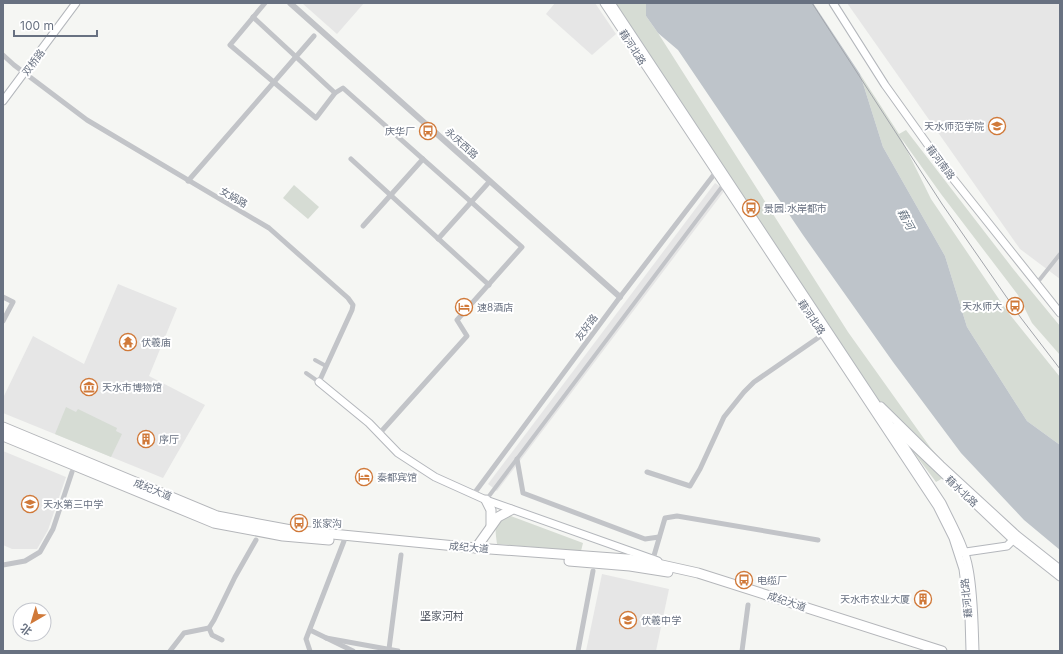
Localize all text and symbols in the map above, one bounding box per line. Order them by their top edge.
scale bar [14,12,97,38]
text: 100 m [20,18,54,33]
street label: 藉河北路 [617,27,649,67]
street label: 双桥路 [19,46,47,78]
school or university icon: 天水师范学院 [987,116,1007,136]
place label: 天水师范学院 [924,120,984,132]
bus stop icon: 庆华厂 [418,121,438,141]
place label: 庆华厂 [385,125,415,137]
street label: 永庆西路 [443,125,481,161]
street label: 藉河南路 [924,142,958,182]
street label: 女娲路 [218,184,250,210]
bus stop icon: 景园.水岸都市 [741,198,761,218]
place label: 景园.水岸都市 [764,202,827,214]
water label: 藉河 [895,206,918,234]
bus stop icon: 天水师大 [1005,296,1025,316]
hotel icon: 速8酒店 [454,297,474,317]
street label: 藉河北路 [796,297,828,337]
place label: 天水师大 [962,300,1002,312]
place label: 速8酒店 [477,301,513,313]
street label: 友好路 [572,311,600,343]
temple icon: 伏羲庙 [118,332,138,352]
place label: 伏羲庙 [141,336,171,348]
museum icon: 天水市博物馆 [79,377,99,397]
place label: 天水市博物馆 [102,381,162,393]
building icon: 序厅 [136,429,156,449]
place label: 序厅 [159,433,179,445]
hotel icon: 秦都宾馆 [354,467,374,487]
place label: 秦都宾馆 [377,471,417,483]
street label: 藉水北路 [943,473,981,509]
street label: 成纪大道 [132,476,174,502]
school or university icon: 天水第三中学 [20,494,40,514]
place label: 天水第三中学 [43,498,103,510]
bus stop icon: 张家沟 [289,513,309,533]
place label: 张家沟 [312,517,342,529]
street label: 成纪大道 [449,539,489,555]
bus stop icon: 电缆厂 [734,570,754,590]
place label: 电缆厂 [757,574,787,586]
street label: 藉河北路 [958,577,974,619]
street label: 成纪大道 [766,589,808,613]
building icon: 天水市农业大厦 [913,589,933,609]
place label: 天水市农业大厦 [840,593,910,605]
north arrow [12,602,52,642]
district label: 坚家河村 [420,609,464,623]
school or university icon: 伏羲中学 [618,610,638,630]
place label: 伏羲中学 [641,614,681,626]
text: 北 [17,621,34,639]

